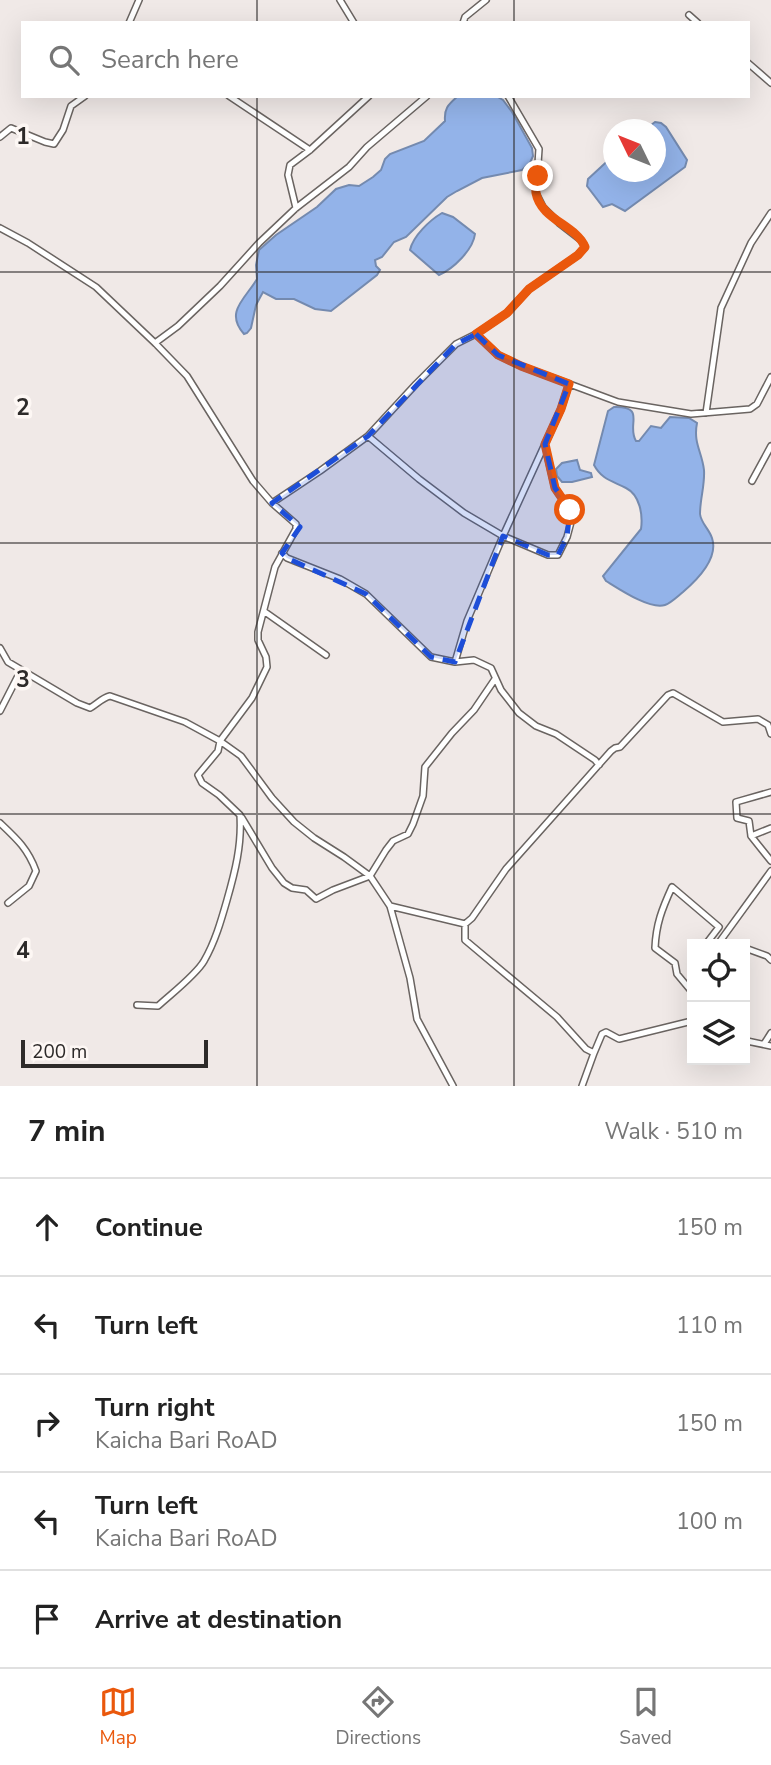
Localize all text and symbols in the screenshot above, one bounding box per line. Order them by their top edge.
search box [21,21,750,98]
icon: search [45,41,83,79]
text: Search here [101,42,239,77]
north arrow [603,119,666,182]
text: 1 [16,121,30,152]
route end [522,160,553,191]
text: 2 [16,392,30,423]
route start [554,494,585,525]
text: 3 [16,664,30,695]
text: 4 [16,935,30,966]
map controls [687,939,750,1065]
button: locate [687,939,750,1002]
button: layers [687,1002,750,1065]
scale bar [21,1037,208,1069]
text: 200 m [32,1039,87,1065]
text: 7 min [28,1111,106,1152]
text: Walk · 510 m [604,1116,743,1147]
icon: ahead [28,1208,66,1246]
text: Continue [95,1210,203,1245]
text: 150 m [676,1212,743,1243]
icon: left [28,1306,66,1344]
text: Turn left [95,1308,198,1343]
text: 110 m [676,1310,743,1341]
text: Turn right [95,1390,214,1425]
icon: right [28,1404,66,1442]
text: 150 m [676,1408,743,1439]
text: Kaicha Bari RoAD [95,1425,278,1456]
text: Turn left [95,1488,198,1523]
icon: left [28,1502,66,1540]
text: 100 m [676,1506,743,1537]
text: Kaicha Bari RoAD [95,1523,278,1554]
icon: arrive [28,1600,66,1638]
text: Arrive at destination [95,1602,342,1637]
tab: Map [99,1683,137,1751]
tab: Directions [335,1683,421,1751]
tab: Saved [619,1683,672,1751]

